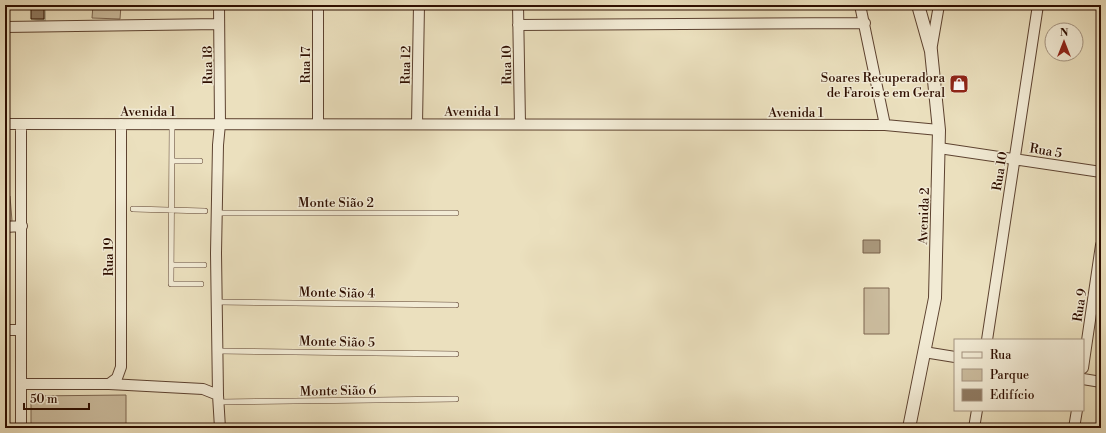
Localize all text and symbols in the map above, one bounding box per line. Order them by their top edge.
north arrow [1044,22,1084,62]
text: N [1060,26,1069,40]
street label: Rua 18 [200,45,216,85]
street label: Rua 12 [398,45,414,85]
street label: Rua 10 [499,45,515,85]
street label: Rua 17 [298,46,314,84]
place label: Soares Recuperadora de Farois e em Geral [821,70,945,101]
shop icon: Soares Recuperadora de Farois e em Geral [948,73,970,95]
street label: Avenida 1 [119,104,176,120]
street label: Avenida 1 [443,104,500,120]
street label: Avenida 1 [767,105,824,121]
street label: Rua 5 [1028,141,1063,161]
street label: Rua 10 [989,150,1011,192]
street label: Avenida 2 [915,187,933,246]
street label: Monte Sião 2 [298,195,374,211]
street label: Rua 19 [101,238,117,276]
street label: Monte Sião 4 [299,284,376,302]
street label: Rua 9 [1070,287,1090,323]
street label: Monte Sião 5 [299,333,375,351]
legend [954,339,1084,411]
text: Rua [990,348,1012,363]
text: Parque [990,368,1029,383]
street label: Monte Sião 6 [300,382,377,400]
scale bar [24,385,89,411]
text: Edifício [990,388,1035,403]
text: 50 m [30,392,58,407]

